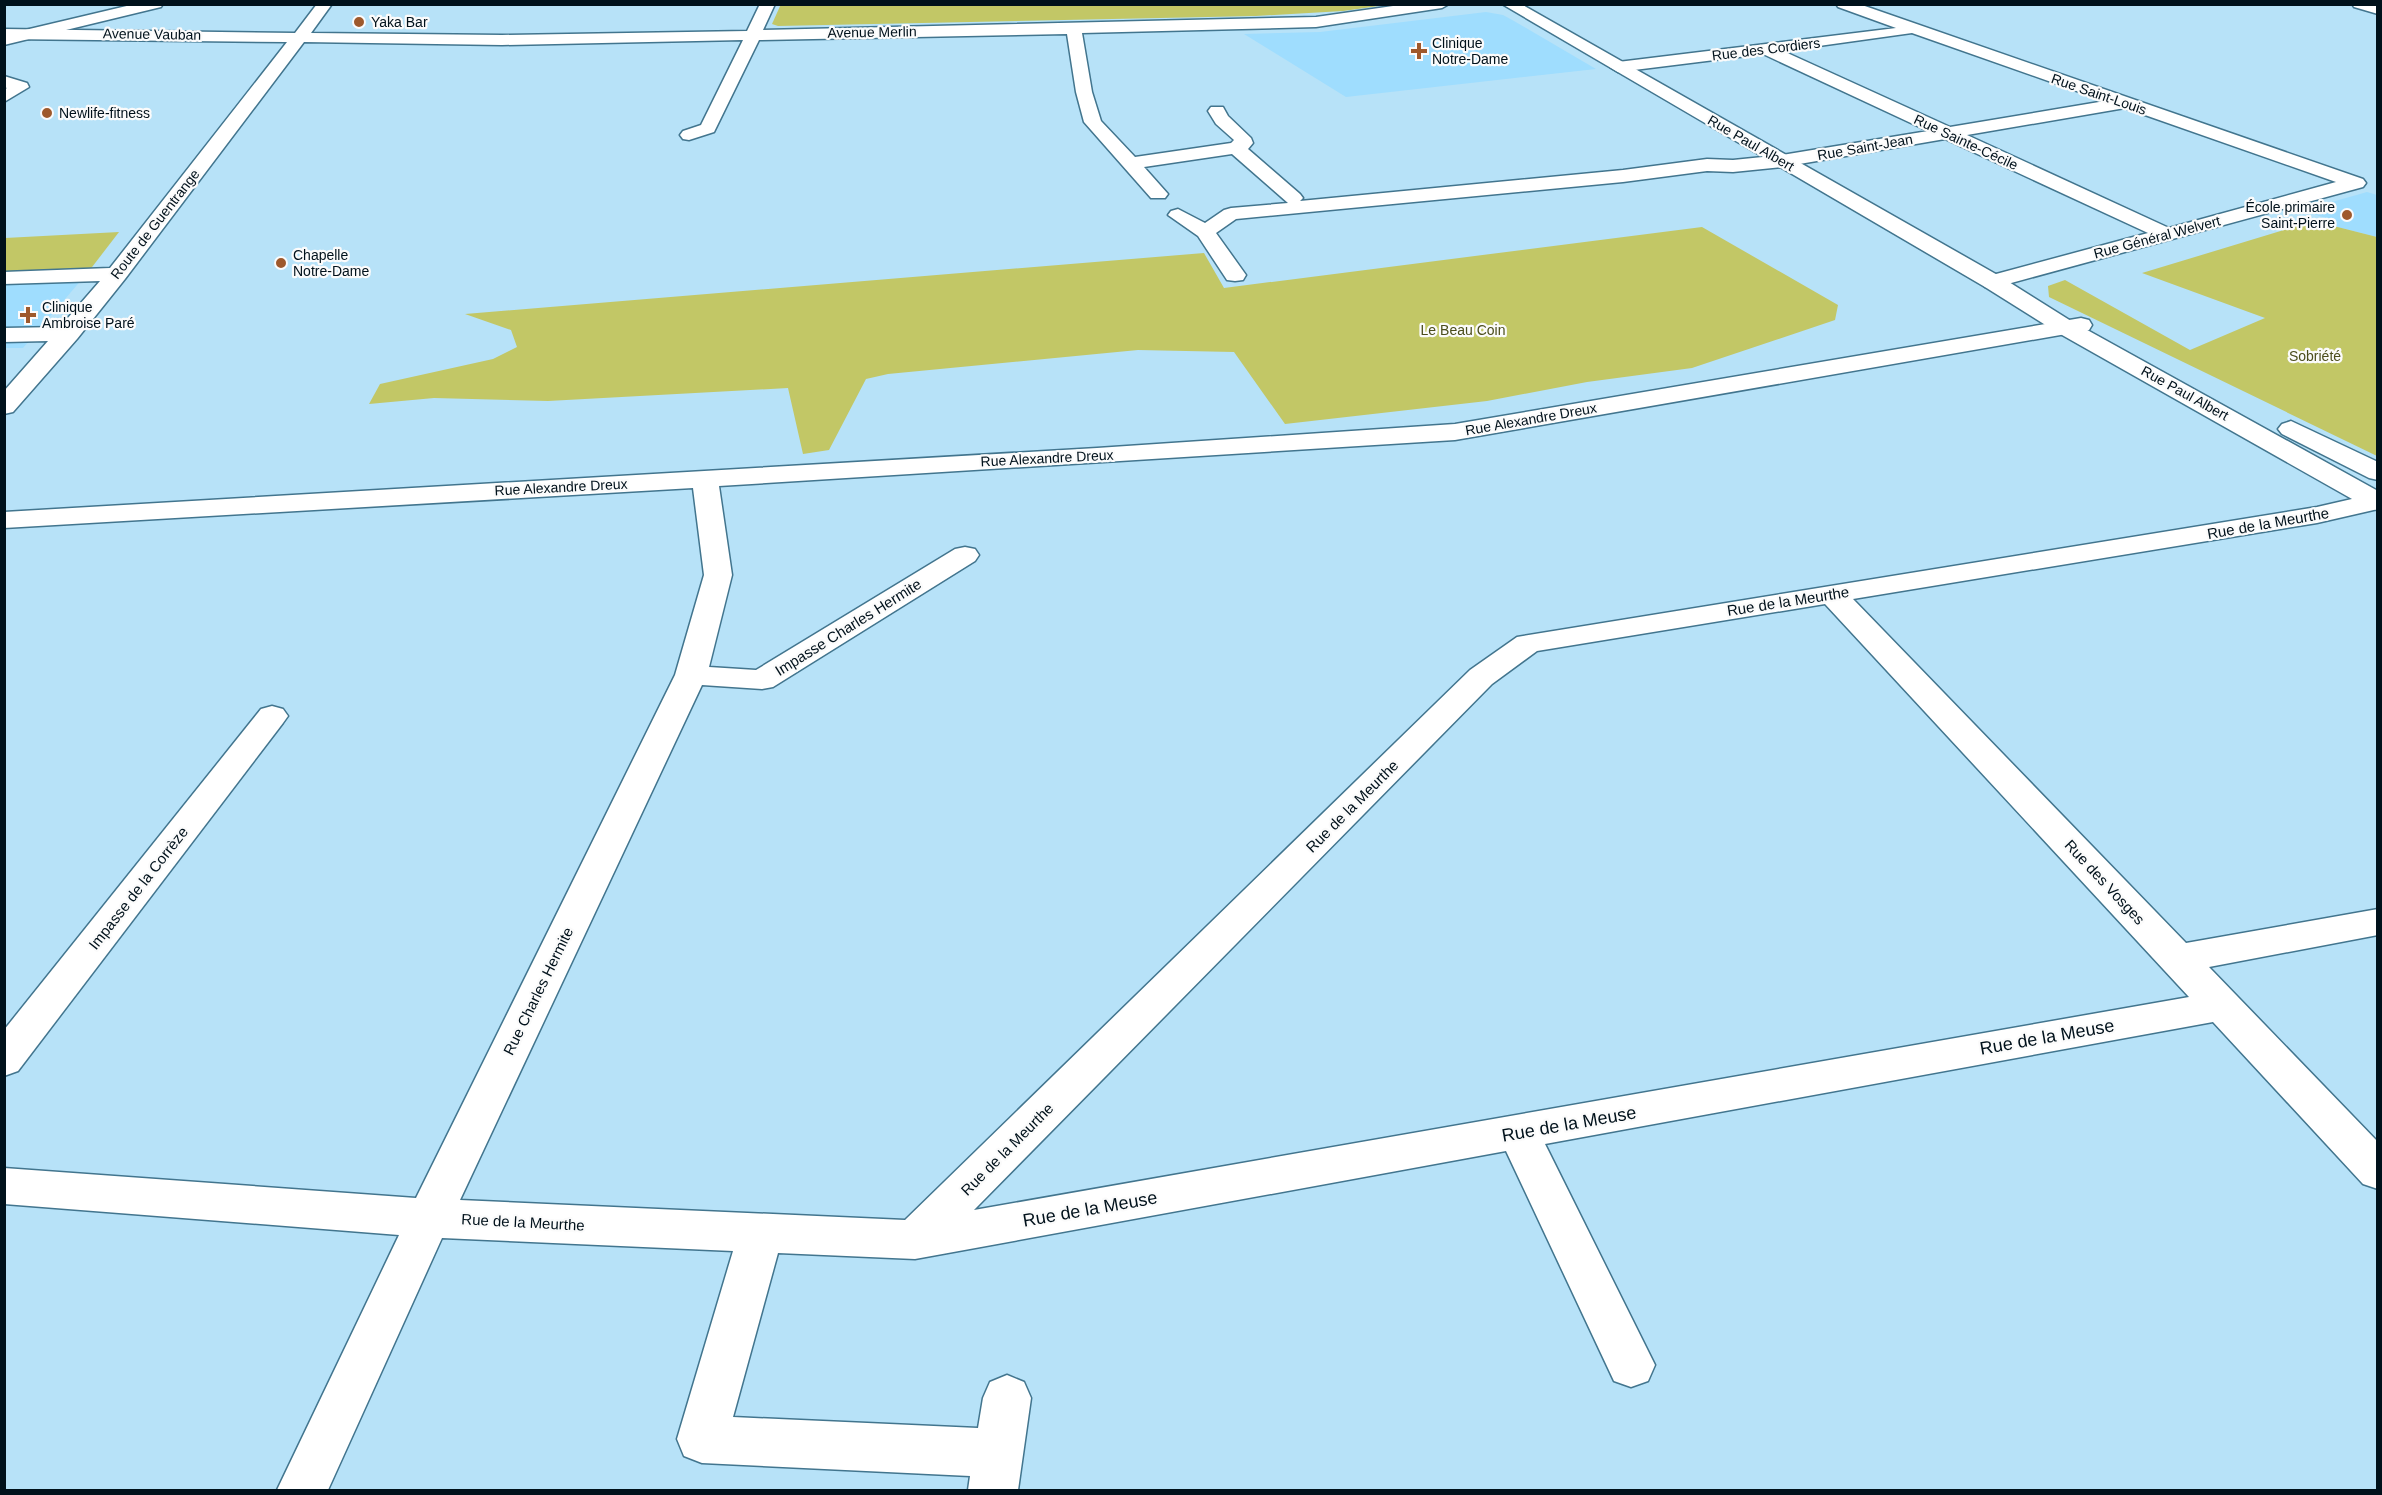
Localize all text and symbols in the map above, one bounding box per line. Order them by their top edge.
place label: Yaka Bar [371,14,428,30]
marker: Yaka Bar [352,15,366,29]
street label: Avenue Merlin [827,23,917,41]
street label: Avenue Vauban [103,25,201,43]
street label: Rue des Cordiers [1711,34,1821,64]
place label: Clinique Notre-Dame [1432,35,1508,67]
marker: Clinique Notre-Dame [1410,42,1428,60]
street label: Rue Saint-Louis [2049,70,2149,118]
place label: Newlife-fitness [59,105,150,121]
marker: Newlife-fitness [40,106,54,120]
street label: Rue Sainte-Cécile [1911,111,2021,173]
street label: Rue Paul Albert [1705,112,1797,174]
street label: Rue Saint-Jean [1816,131,1914,163]
street label: Route de Guentrange [107,166,203,282]
place label: École primaire Saint-Pierre [2246,199,2335,231]
marker: École primaire Saint-Pierre [2340,208,2354,222]
street label: Rue Général Welvert [2092,212,2222,262]
place label: Chapelle Notre-Dame [293,247,369,279]
marker: Chapelle Notre-Dame [274,256,288,270]
place label: Clinique Ambroise Paré [42,299,135,331]
marker: Clinique Ambroise Paré [19,306,37,324]
park label: Le Beau Coin [1421,322,1505,338]
park label: Sobriété [2289,348,2341,364]
street label: Rue Paul Albert [2139,362,2232,424]
street label: Rue Alexandre Dreux [1464,400,1598,438]
street label: Rue Alexandre Dreux [980,447,1114,469]
street label: Rue Alexandre Dreux [494,476,628,498]
street label: Rue de la Meurthe [2206,504,2330,542]
street label: Impasse Charles Hermite [772,575,924,679]
street label: Rue de la Meurthe [1726,583,1850,619]
street label: Rue de la Meurthe [1302,756,1402,856]
street label: Impasse de la Corrèze [85,823,191,953]
street label: Rue des Vosges [2062,836,2148,928]
street label: Rue Charles Hermite [500,924,576,1058]
street label: Rue de la Meuse [1978,1015,2116,1059]
street label: Rue de la Meurthe [957,1099,1057,1199]
street label: Rue de la Meuse [1500,1102,1638,1146]
street label: Rue de la Meuse [1021,1187,1159,1231]
street label: Rue de la Meurthe [461,1210,585,1234]

